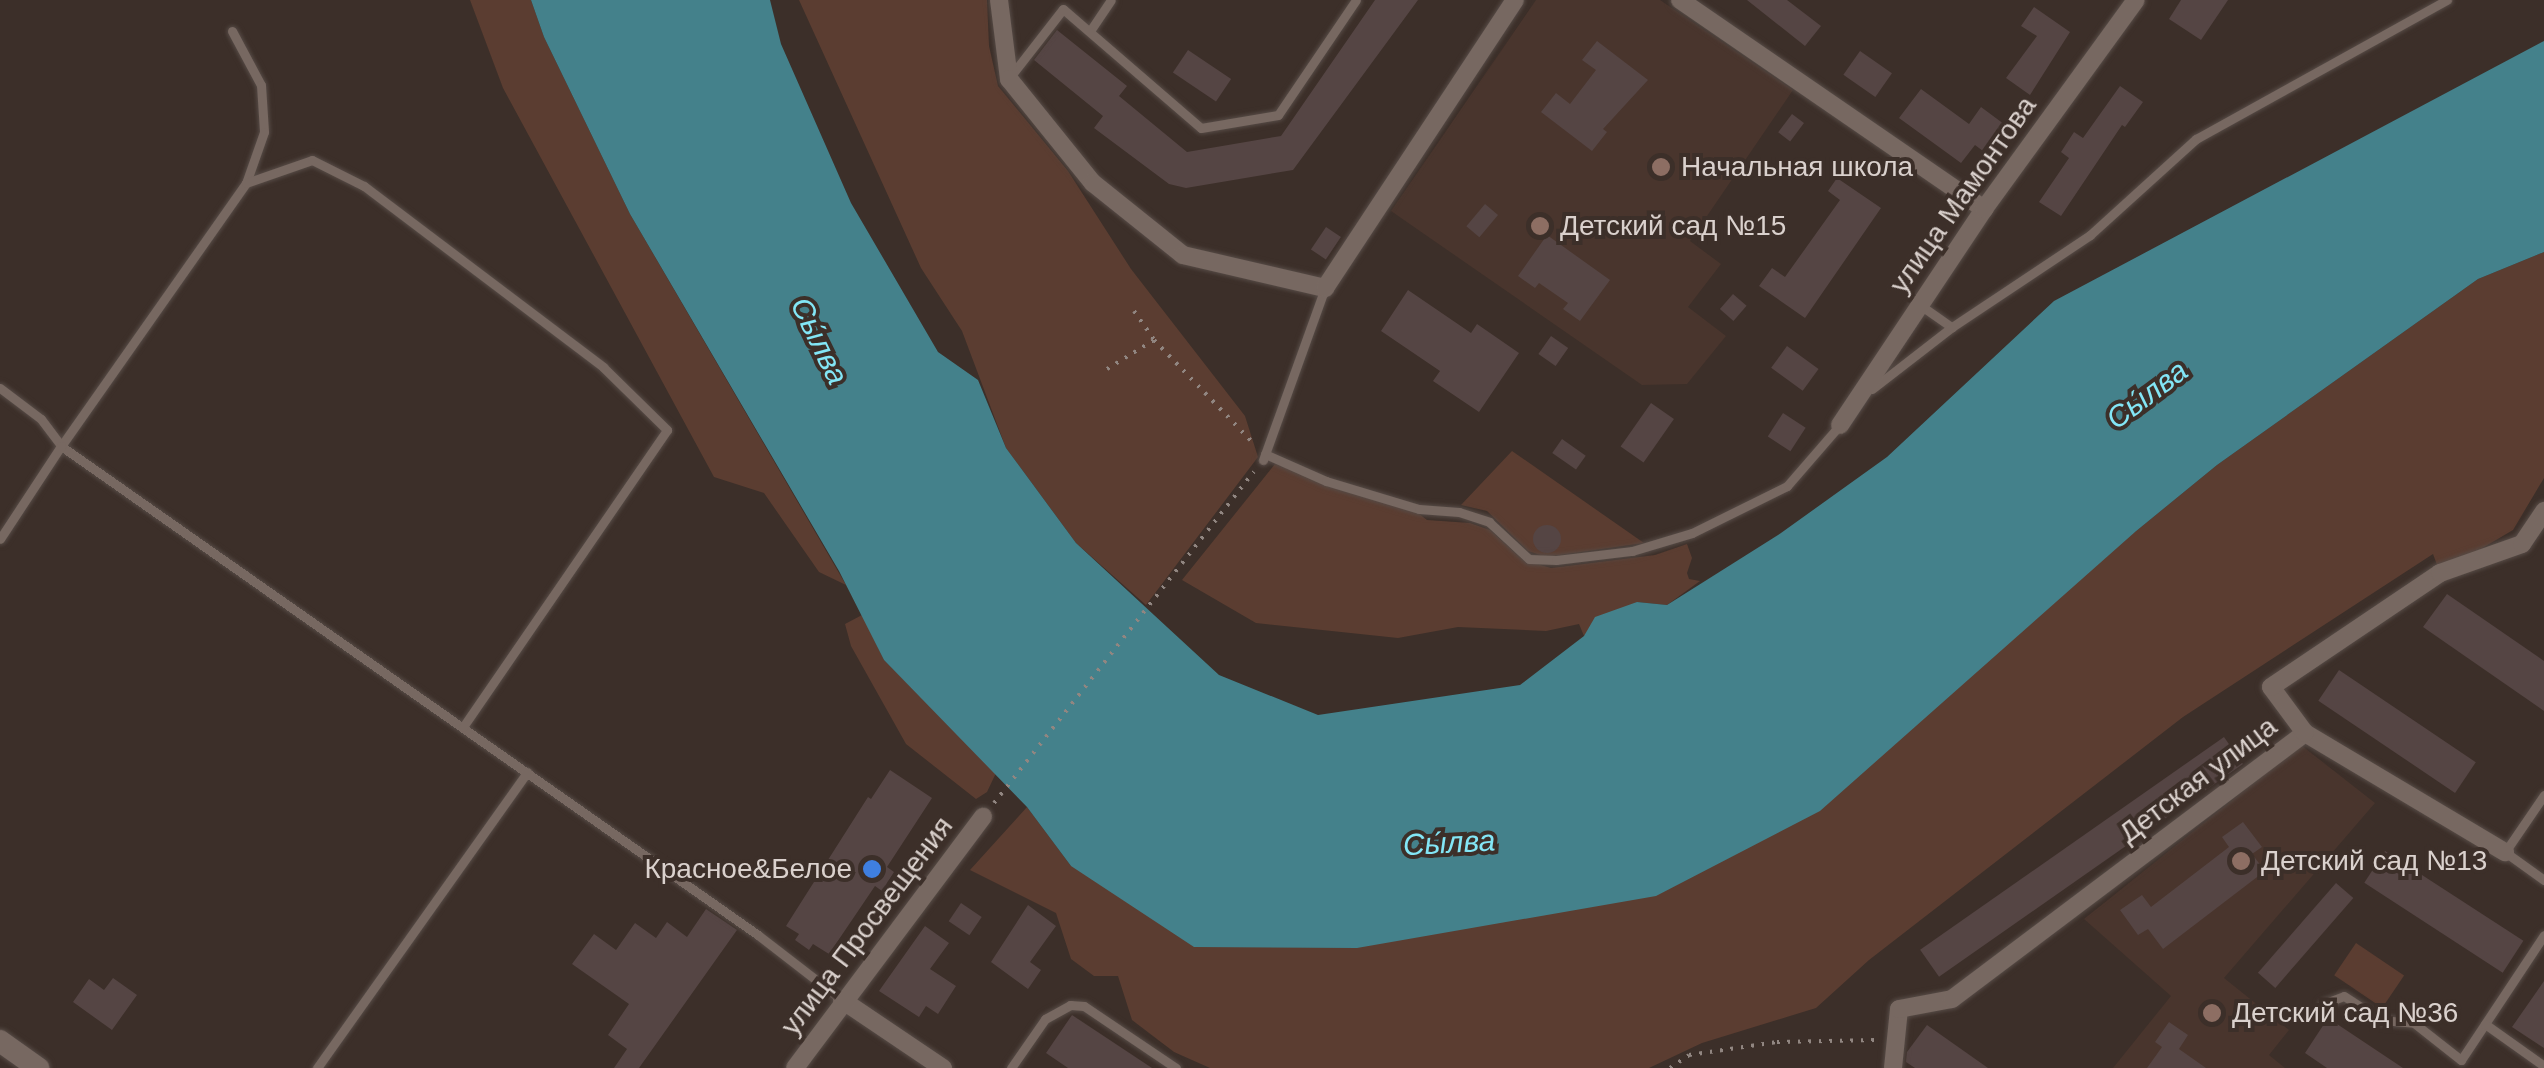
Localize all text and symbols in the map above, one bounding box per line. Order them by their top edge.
street label: улица Мамонтова [1883,90,2043,300]
place label: Начальная школа [1681,150,1913,184]
marker: Начальная школа [1650,156,1672,178]
place label: Детский сад №15 [1560,209,1786,243]
marker: Детский сад №15 [1529,215,1551,237]
water label: Сы́лва [783,292,855,390]
water label: Сы́лва [2099,353,2195,437]
street label: Детская улица [2113,710,2283,850]
street label: улица Просвещения [774,810,960,1042]
water label: Сы́лва [1402,823,1496,863]
place label: Детский сад №13 [2261,844,2487,878]
marker: Детский сад №13 [2230,850,2252,872]
place label: Красное&Белое [644,852,852,886]
marker: Красное&Белое [861,858,883,880]
place label: Детский сад №36 [2232,996,2458,1030]
marker: Детский сад №36 [2201,1002,2223,1024]

